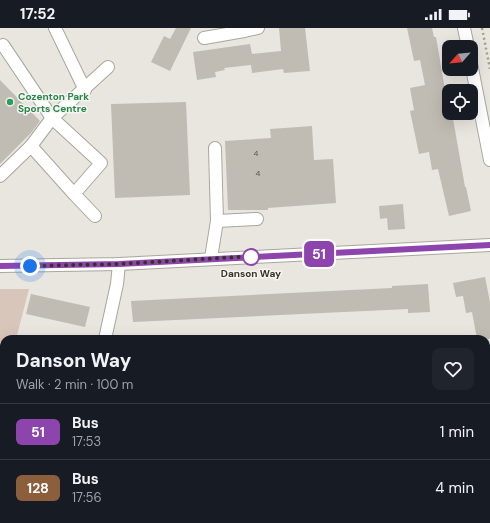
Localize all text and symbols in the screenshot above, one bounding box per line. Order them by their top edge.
text: 17:52 [20,4,55,24]
north arrow [442,40,478,76]
map controls [442,40,478,120]
button: locate [442,84,478,120]
place label: Cozenton Park Sports Centre [18,90,89,115]
marker: Cozenton Park Sports Centre [5,97,15,107]
house number: 4 [254,148,259,158]
house number: 4 [256,168,261,178]
line badge: 51 [301,241,337,267]
text: 51 [312,245,326,263]
marker: Danson Way [242,248,260,266]
your location [20,256,40,276]
place label: Danson Way [221,267,281,280]
text: Danson Way [16,348,131,373]
button: heart [432,348,474,390]
text: Walk · 2 min · 100 m [16,376,133,393]
text: Bus [72,413,99,433]
text: 1 min [440,422,474,442]
text: 51 [31,423,45,441]
text: 17:53 [72,433,101,450]
text: Bus [72,469,99,489]
text: 4 min [435,478,474,498]
text: 128 [27,479,49,497]
text: 17:56 [72,489,102,506]

